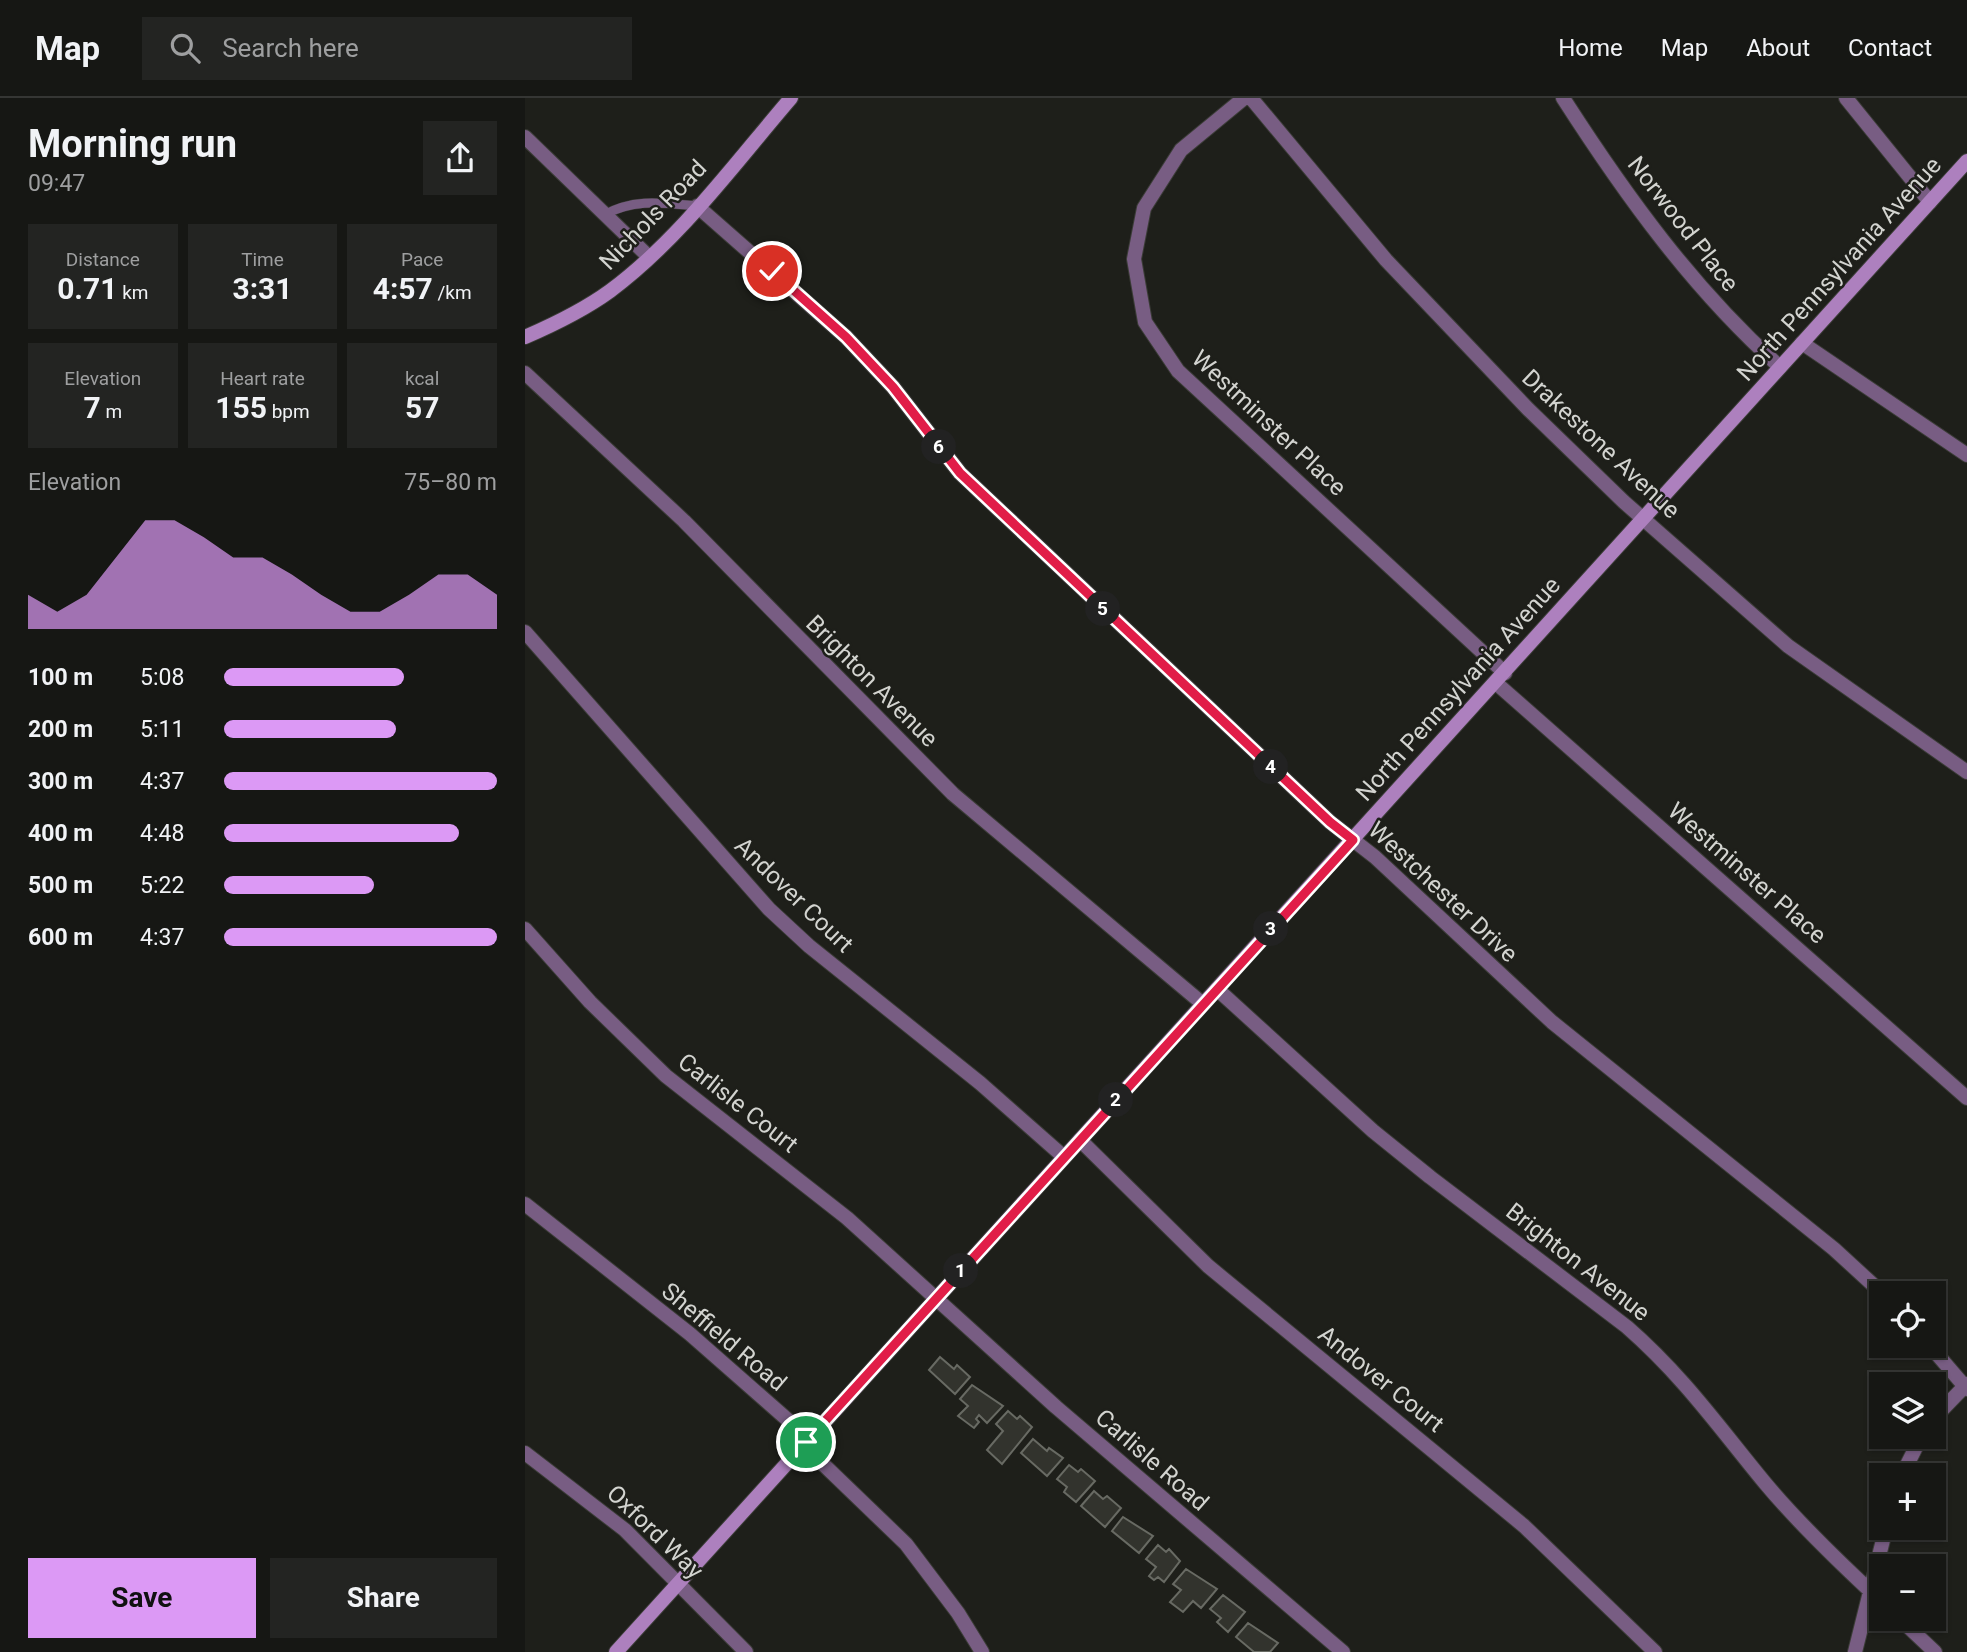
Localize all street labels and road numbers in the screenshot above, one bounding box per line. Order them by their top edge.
street label: Norwood Place [1622,151,1744,297]
street label: North Pennsylvania Avenue [1731,151,1947,387]
street label: Nichols Road [594,154,712,276]
street label: Westminster Place [1186,344,1352,502]
street label: Drakestone Avenue [1516,364,1686,524]
street label: North Pennsylvania Avenue [1350,571,1566,807]
street label: Brighton Avenue [800,609,944,753]
street label: Westminster Place [1662,797,1832,949]
street label: Westchester Drive [1363,816,1523,968]
street label: Andover Court [729,832,859,958]
street label: Carlisle Court [672,1047,804,1159]
street label: Brighton Avenue [1501,1197,1655,1327]
street label: Sheffield Road [656,1277,792,1397]
street label: Andover Court [1313,1320,1450,1438]
street label: Carlisle Road [1090,1403,1214,1517]
street label: Oxford Way [601,1479,709,1585]

